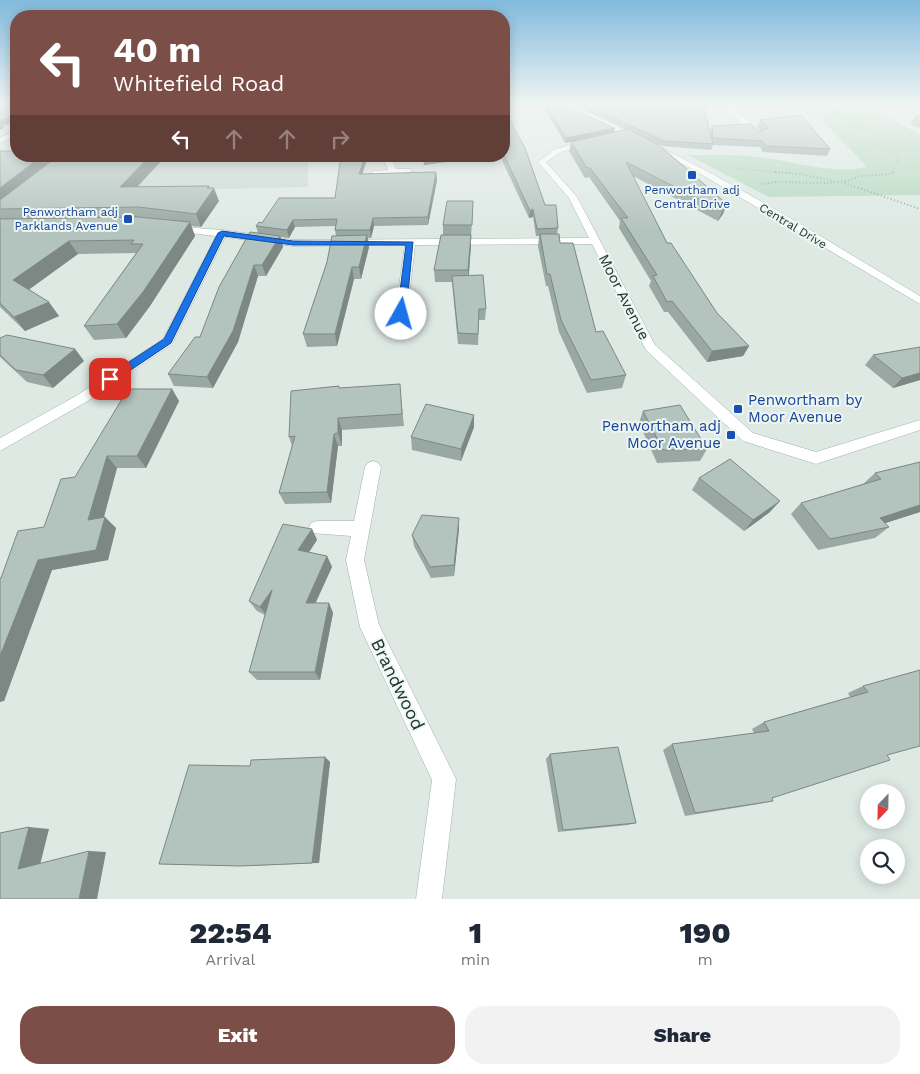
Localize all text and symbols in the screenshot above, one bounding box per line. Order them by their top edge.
text: 40 m [113,29,201,71]
icon: left [30,30,95,95]
text: Whitefield Road [113,71,284,96]
icon: left [167,125,195,153]
icon: ahead [220,125,248,153]
icon: ahead [273,125,301,153]
icon: right [326,125,354,153]
marker: Penwortham adj Central Drive [686,169,698,181]
place label: Penwortham adj Central Drive [644,183,740,211]
street label: Central Drive [757,200,829,252]
place label: Penwortham adj Parklands Avenue [14,205,118,233]
marker: Penwortham adj Parklands Avenue [122,213,134,225]
street label: Moor Avenue [595,251,653,343]
position arrow [374,287,426,339]
pin [89,358,131,400]
icon: arrive [96,365,124,393]
place label: Penwortham by Moor Avenue [748,391,862,426]
marker: Penwortham by Moor Avenue [732,403,744,415]
place label: Penwortham adj Moor Avenue [602,417,721,452]
marker: Penwortham adj Moor Avenue [725,429,737,441]
street label: Brandwood [367,635,429,733]
north arrow [860,784,905,829]
map controls [860,784,905,884]
button: search [860,839,905,884]
text: 22:54 [189,915,272,950]
text: 1 [469,915,482,950]
text: 190 [679,915,731,950]
text: Arrival [205,950,255,969]
text: min [461,950,490,969]
text: m [697,950,713,969]
button: Exit [20,1006,455,1064]
button: Share [465,1006,900,1064]

